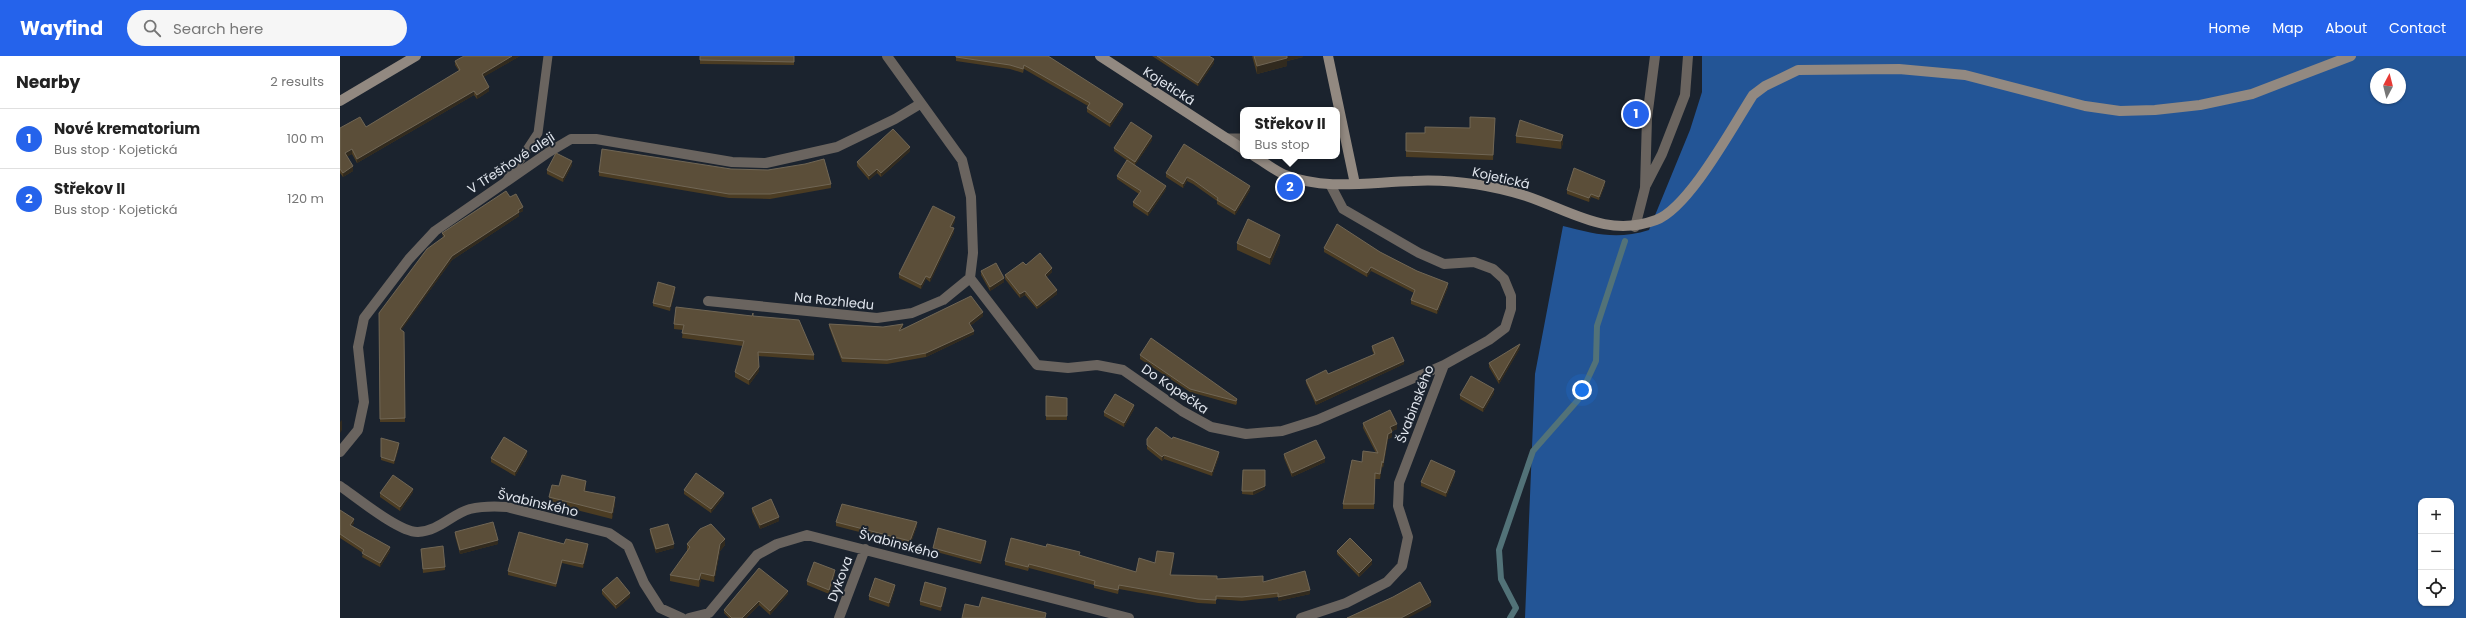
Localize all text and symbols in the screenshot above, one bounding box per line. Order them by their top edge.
search box [127,10,407,46]
text: Wayfind [20,15,103,42]
icon: search [141,17,163,39]
text: Search here [173,18,263,39]
text: Home [2208,18,2250,38]
text: Map [2272,18,2303,38]
text: About [2325,18,2367,38]
text: Contact [2389,18,2446,38]
street label: Kojetická [1139,62,1199,110]
north arrow [2370,68,2406,104]
text: Nearby [16,70,80,94]
text: 2 results [270,72,324,91]
pin: 1 [1623,99,1649,129]
popup [1240,107,1340,159]
text: Střekov II [1254,113,1326,134]
text: Nové krematorium [54,118,200,139]
street label: V Třešňové aleji [464,128,558,198]
text: 1 [27,129,31,148]
text: 100 m [287,129,324,148]
text: Bus stop [1254,135,1310,154]
text: Bus stop · Kojetická [54,140,178,159]
street label: Kojetická [1470,162,1532,194]
pin: 2 [1277,172,1303,202]
text: Střekov II [54,178,125,199]
text: 2 [25,189,33,208]
text: 120 m [287,189,324,208]
text: Bus stop · Kojetická [54,200,178,219]
street label: Na Rozhledu [793,287,875,315]
street label: Do Kopečka [1138,360,1212,418]
street label: Švabinského [1391,362,1439,446]
your location [1572,380,1592,400]
street label: Švabinského [496,484,580,522]
map controls [2418,498,2454,606]
button: + [2418,498,2454,534]
street label: Švabinského [857,524,941,564]
button: − [2418,534,2454,570]
street label: Dykova [823,553,857,605]
button: locate [2418,570,2454,606]

